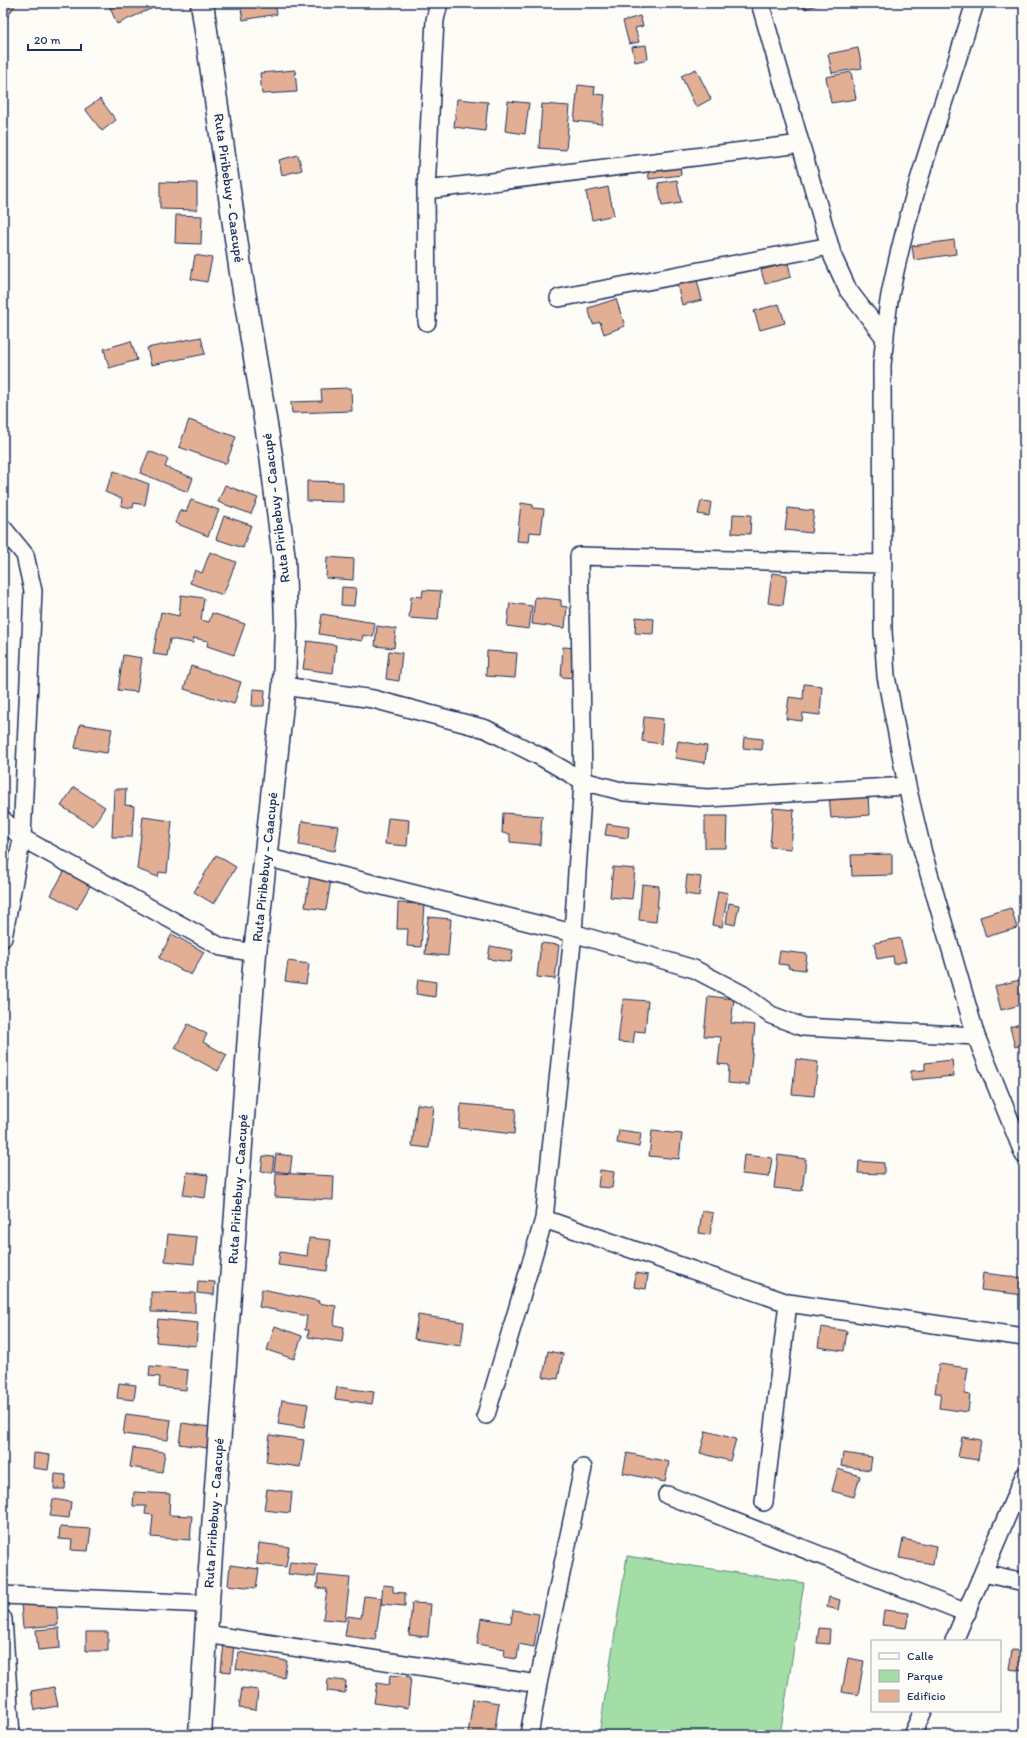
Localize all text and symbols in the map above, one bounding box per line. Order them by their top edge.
scale bar [28,26,81,52]
text: 20 m [34,33,61,47]
street label: Ruta Piribebuy - Caacupé [210,112,248,264]
street label: Ruta Piribebuy - Caacupé [258,432,294,584]
street label: Ruta Piribebuy - Caacupé [249,791,281,943]
street label: Ruta Piribebuy - Caacupé [224,1113,252,1265]
street label: Ruta Piribebuy - Caacupé [200,1437,228,1589]
legend [871,1640,1001,1712]
text: Calle [907,1649,934,1663]
text: Parque [907,1669,943,1683]
text: Edificio [907,1689,946,1703]

